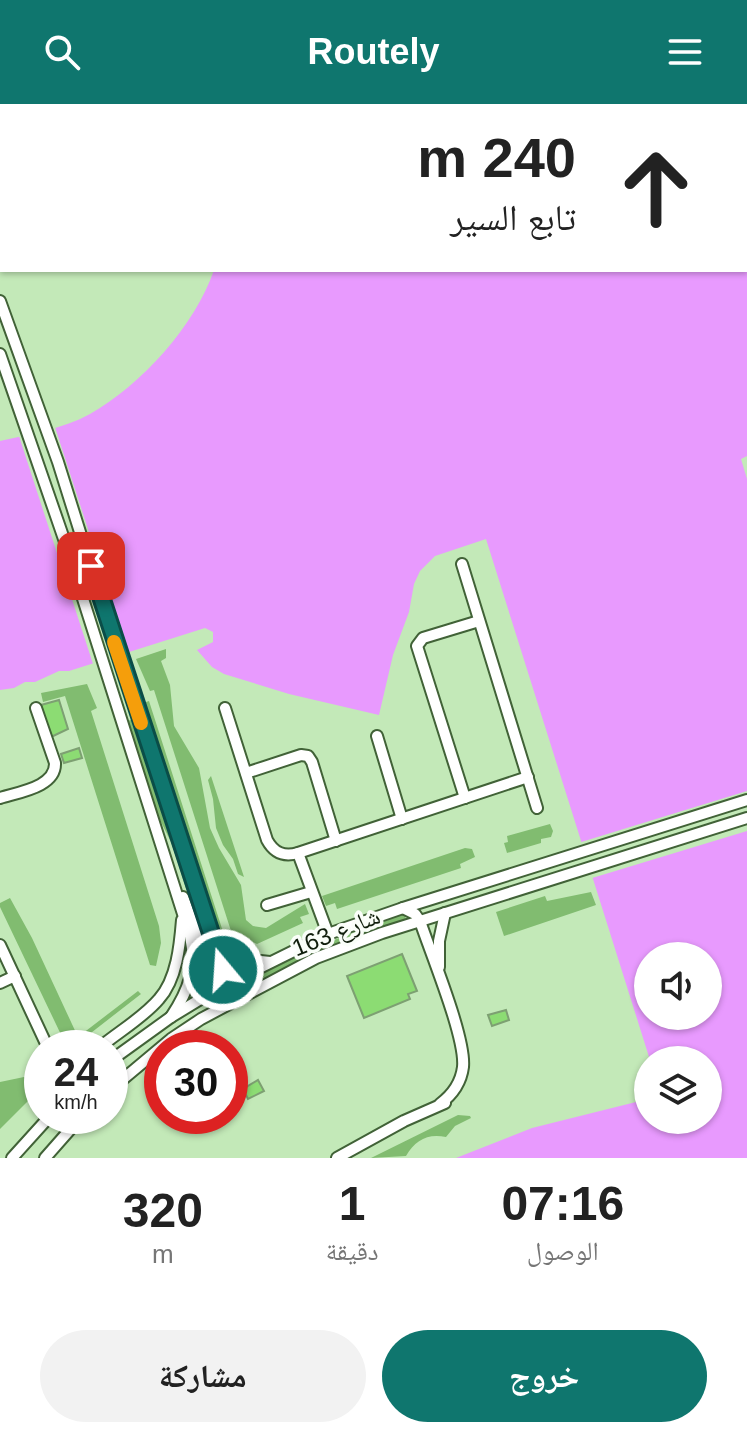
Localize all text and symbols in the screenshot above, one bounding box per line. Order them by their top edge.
icon: search [40,30,84,74]
icon: menu [663,30,707,74]
text: Routely [308,31,440,72]
text: 240 m [417,126,576,189]
icon: ahead [604,136,708,240]
text: تابع السير [450,197,576,238]
pin [57,532,125,600]
icon: arrive [69,544,113,588]
street label: شارع 163 [288,902,384,963]
position arrow [181,928,265,1012]
map controls [634,942,722,1134]
button: sound [634,942,722,1030]
speed limit sign: 30 [144,1030,248,1134]
button: layers [634,1046,722,1134]
text: 24 [54,1050,98,1094]
text: km/h [54,1091,98,1113]
text: 1 [339,1177,366,1230]
text: 07:16 [501,1177,624,1230]
text: 320 [123,1184,203,1237]
text: دقيقة [326,1236,379,1266]
text: الوصول [527,1236,599,1266]
text: m [152,1239,174,1269]
button: مشاركة [40,1330,366,1422]
button: خروج [382,1330,707,1422]

